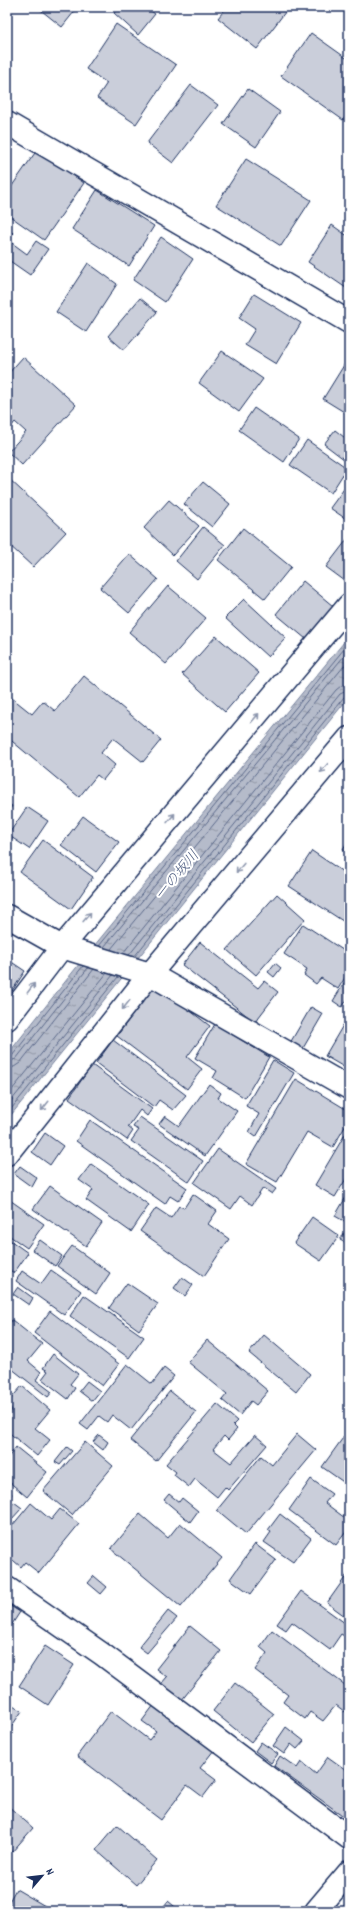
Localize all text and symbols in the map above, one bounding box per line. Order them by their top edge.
one-way arrow [251,713,260,724]
one-way arrow [319,763,328,773]
one-way arrow [167,812,176,823]
water label: 一の坂川 [150,846,206,906]
one-way arrow [236,862,245,873]
one-way arrow [83,912,92,922]
one-way arrow [26,983,35,994]
one-way arrow [122,999,130,1010]
one-way arrow [41,1101,49,1112]
north arrow [22,1856,62,1896]
text: N [41,1866,58,1879]

